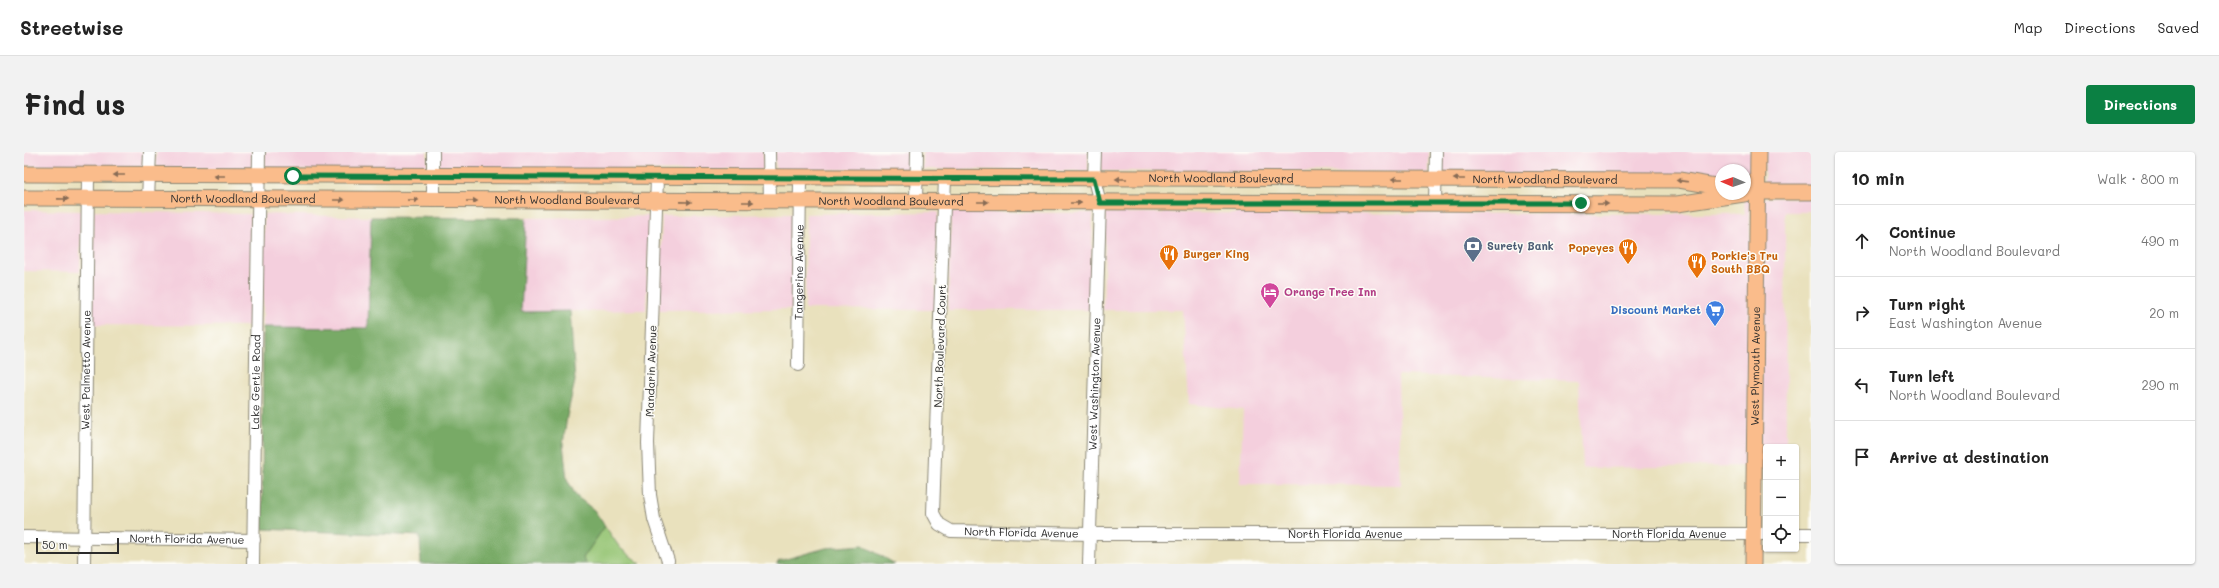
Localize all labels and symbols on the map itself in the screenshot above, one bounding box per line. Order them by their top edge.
north arrow [1715,164,1751,200]
route start [284,167,302,185]
street label: North Woodland Boulevard [1148,170,1294,186]
street label: North Woodland Boulevard [1472,171,1618,187]
one-way arrow [112,172,125,178]
one-way arrow [212,173,225,179]
one-way arrow [1114,176,1127,182]
one-way arrow [1390,176,1403,182]
one-way arrow [1452,176,1465,182]
one-way arrow [1676,178,1689,184]
street label: North Woodland Boulevard [171,191,316,206]
street label: North Woodland Boulevard [495,192,640,207]
street label: North Woodland Boulevard [819,193,964,208]
route end [1572,194,1590,212]
one-way arrow [57,196,70,202]
one-way arrow [333,197,346,203]
one-way arrow [407,197,420,203]
one-way arrow [466,198,479,204]
one-way arrow [680,198,692,205]
one-way arrow [742,199,755,205]
one-way arrow [977,199,989,206]
one-way arrow [1070,200,1083,206]
one-way arrow [1597,200,1609,207]
street label: Tangerine Avenue [790,224,807,320]
bank icon: Surety Bank [1462,235,1484,263]
restaurant icon: Popeyes [1617,237,1639,265]
place label: Surety Bank [1487,238,1554,253]
place label: Popeyes [1568,240,1614,255]
restaurant icon: Burger King [1158,243,1180,271]
place label: Burger King [1183,246,1250,261]
place label: Porkie's Tru South BBQ [1711,248,1778,276]
restaurant icon: Porkie's Tru South BBQ [1686,251,1708,279]
hotel icon: Orange Tree Inn [1259,281,1281,309]
street label: North Boulevard Court [930,284,949,408]
place label: Orange Tree Inn [1284,284,1376,299]
supermarket icon: Discount Market [1704,299,1726,327]
place label: Discount Market [1610,302,1701,317]
street label: West Plymouth Avenue [1747,306,1763,426]
street label: West Palmetto Avenue [77,310,94,430]
street label: West Washington Avenue [1084,317,1104,451]
street label: Mandarin Avenue [641,325,660,417]
street label: Lake Gertie Road [247,334,263,430]
street label: North Florida Avenue [964,523,1079,541]
street label: North Florida Avenue [1288,526,1403,541]
street label: North Florida Avenue [1612,526,1727,541]
street label: North Florida Avenue [130,530,245,547]
scale bar [36,536,119,555]

